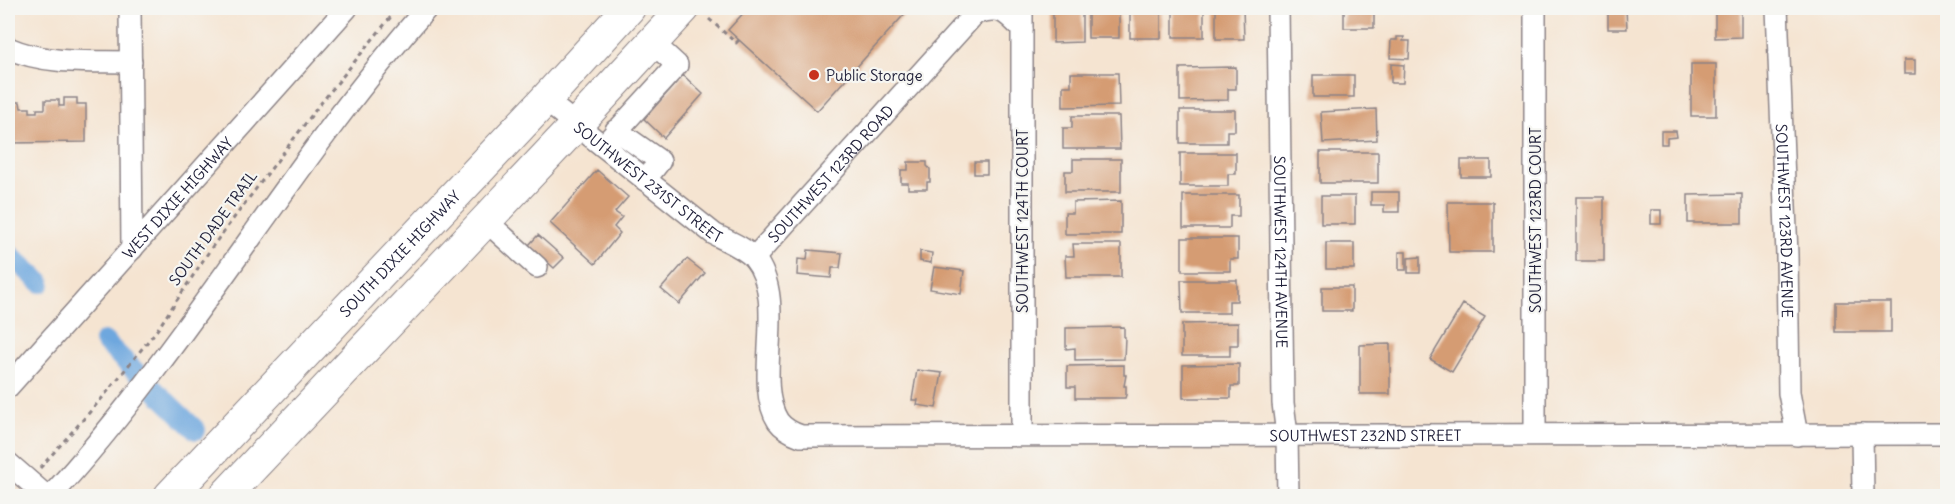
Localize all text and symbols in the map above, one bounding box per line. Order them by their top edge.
place label: Public Storage [826,66,922,85]
marker: Public Storage [807,68,821,82]
street label: SOUTHWEST 123RD ROAD [763,101,897,246]
street label: SOUTHWEST 231ST STREET [570,117,726,246]
street label: SOUTHWEST 123RD AVENUE [1772,123,1797,318]
street label: SOUTHWEST 123RD COURT [1526,127,1545,313]
street label: SOUTHWEST 124TH COURT [1013,129,1032,313]
street label: WEST DIXIE HIGHWAY [118,132,237,262]
street label: SOUTHWEST 124TH AVENUE [1270,156,1292,348]
street label: SOUTH DADE TRAIL [165,167,261,289]
street label: SOUTH DIXIE HIGHWAY [335,186,464,321]
street label: SOUTHWEST 232ND STREET [1270,425,1462,445]

